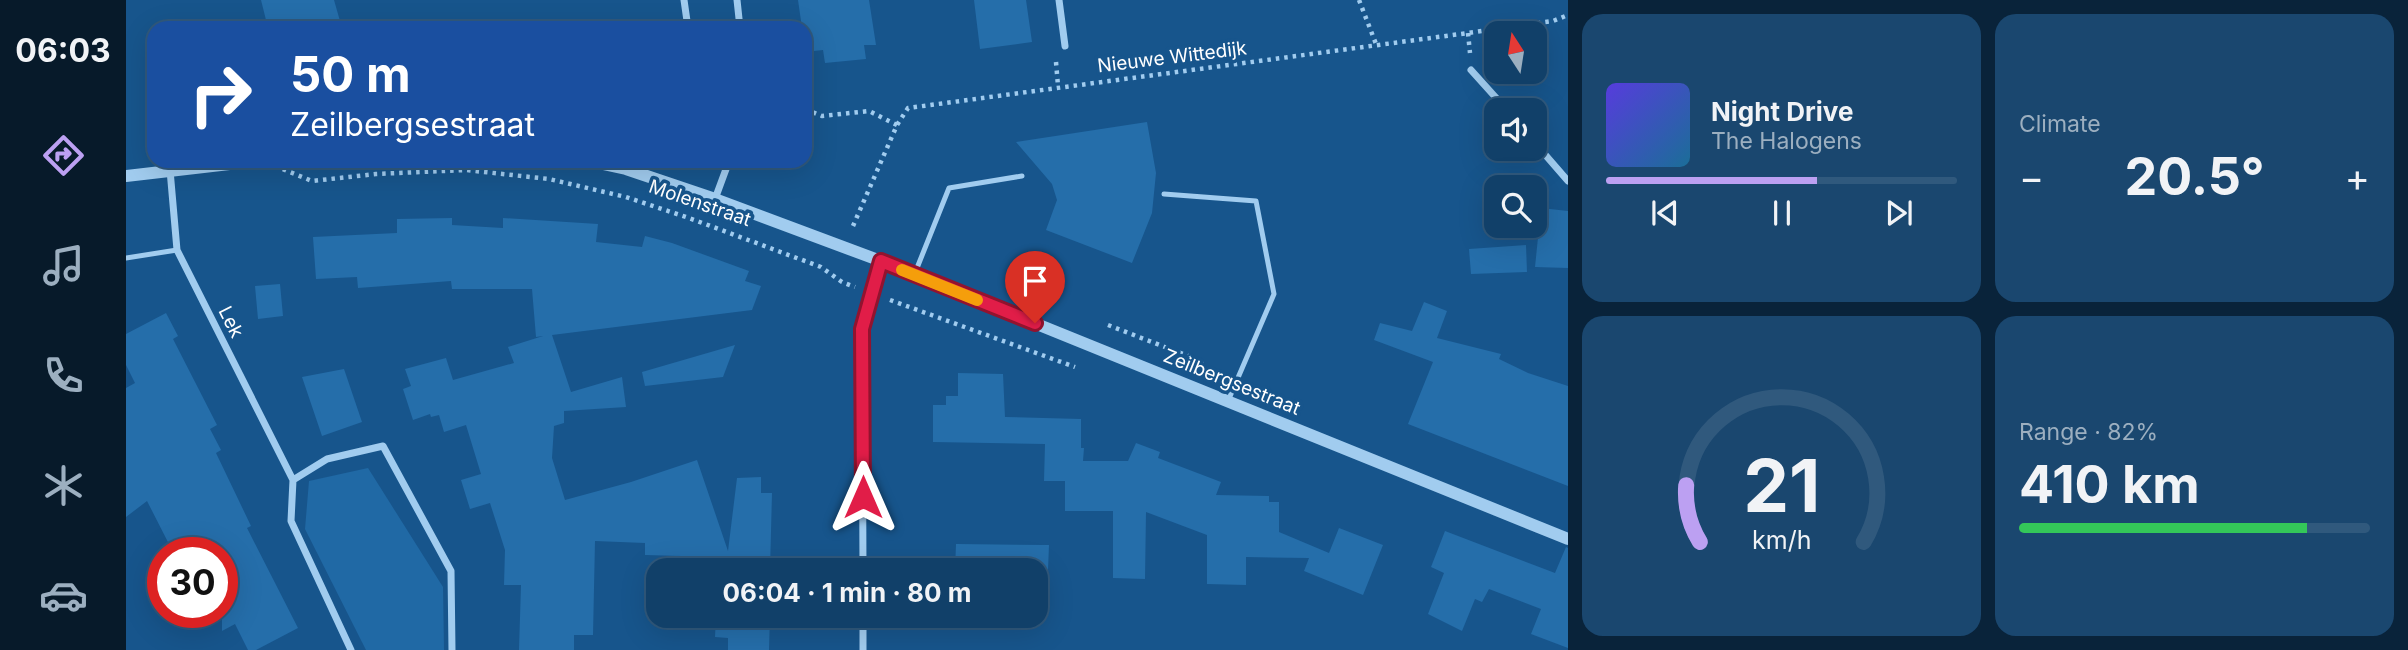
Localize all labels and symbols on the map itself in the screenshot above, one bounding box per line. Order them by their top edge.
north arrow [1484,21,1547,84]
street label: Nieuwe Wittedijk [1096,36,1249,78]
street label: Molenstraat [646,175,754,231]
pin [1005,251,1065,323]
street label: Lek [213,302,249,342]
street label: Zeilbergsestraat [1160,344,1304,420]
position arrow [826,460,900,534]
speed limit sign: 30 [147,537,238,628]

